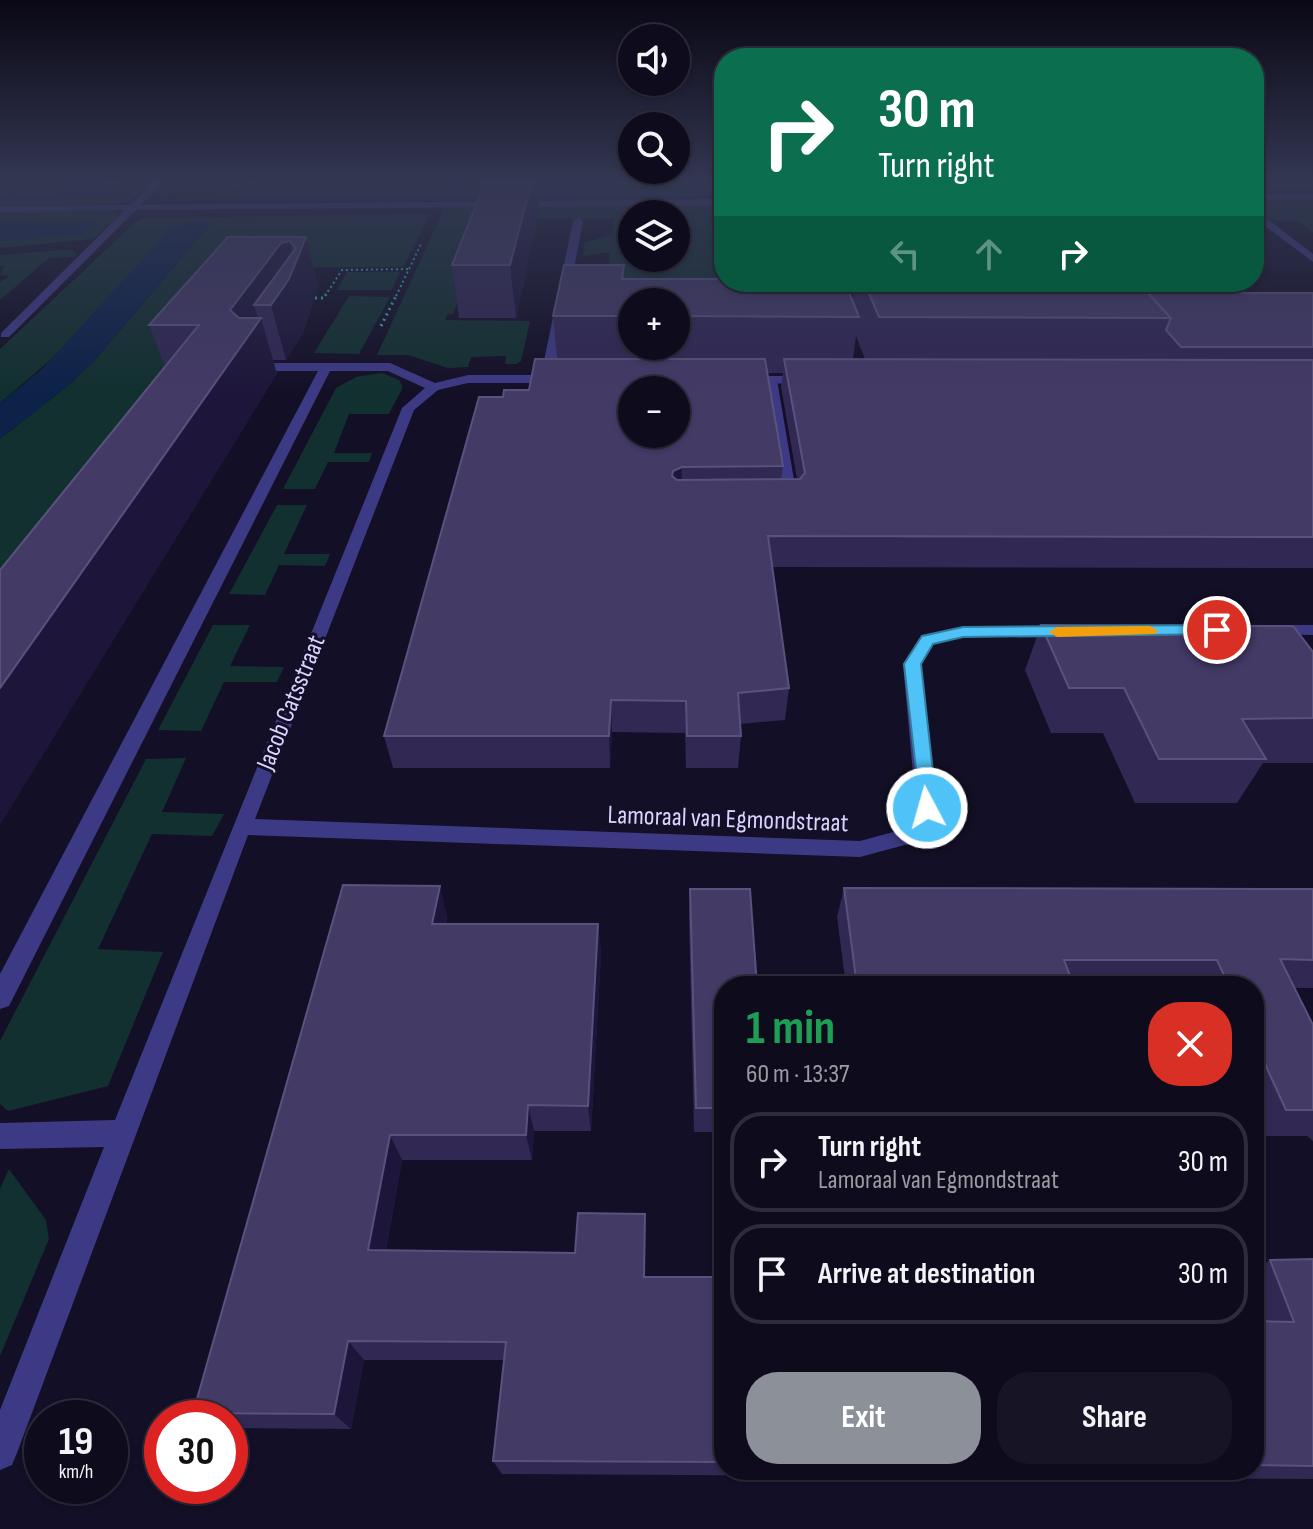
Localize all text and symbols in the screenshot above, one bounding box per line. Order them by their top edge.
map controls [618,24,690,448]
button: sound [618,24,690,96]
text: 30 m [878,77,976,144]
icon: right [746,80,850,184]
button: search [618,112,690,184]
text: Turn right [878,145,995,188]
button: layers [618,200,690,272]
icon: left [883,232,927,276]
icon: ahead [967,232,1011,276]
icon: right [1051,232,1095,276]
button: + [618,288,690,360]
button: − [618,376,690,448]
pin [1183,596,1251,664]
icon: arrive [1195,608,1239,652]
street label: Jacob Catsstraat [250,631,332,775]
position arrow [885,766,969,850]
street label: Lamoraal van Egmondstraat [607,800,849,839]
text: 1 min [746,1000,835,1057]
button: close [1148,1002,1232,1086]
text: 60 m · 13:37 [746,1059,849,1090]
text: Turn right [818,1129,921,1165]
icon: right [750,1140,794,1184]
text: 30 m [1178,1144,1228,1180]
text: Lamoraal van Egmondstraat [818,1165,1059,1196]
icon: arrive [750,1252,794,1296]
text: Arrive at destination [818,1256,1035,1292]
text: 30 m [1178,1256,1228,1292]
button: Exit [746,1372,981,1464]
button: Share [997,1372,1232,1464]
speed limit sign: 30 [144,1400,248,1504]
text: 19 [59,1418,93,1466]
text: km/h [59,1460,93,1484]

